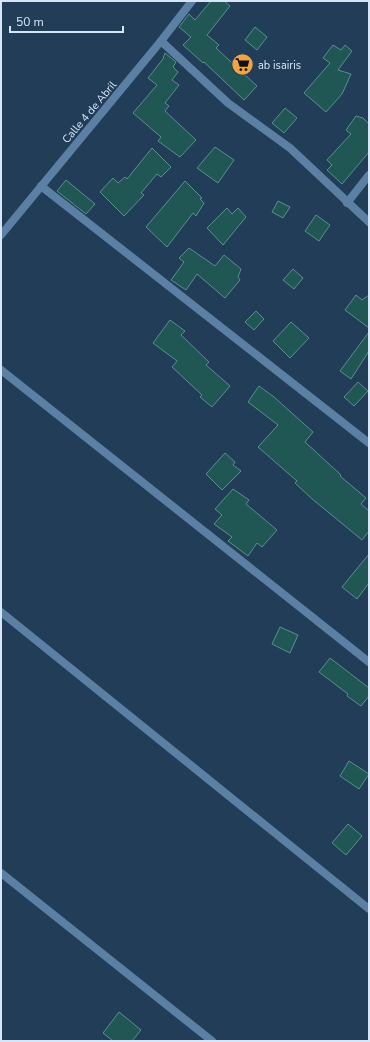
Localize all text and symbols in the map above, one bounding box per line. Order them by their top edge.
scale bar [10,8,123,34]
text: 50 m [16,14,44,30]
supermarket icon: ab isairis [230,52,256,78]
place label: ab isairis [258,58,301,73]
street label: Calle 4 de Abril [59,77,120,147]

